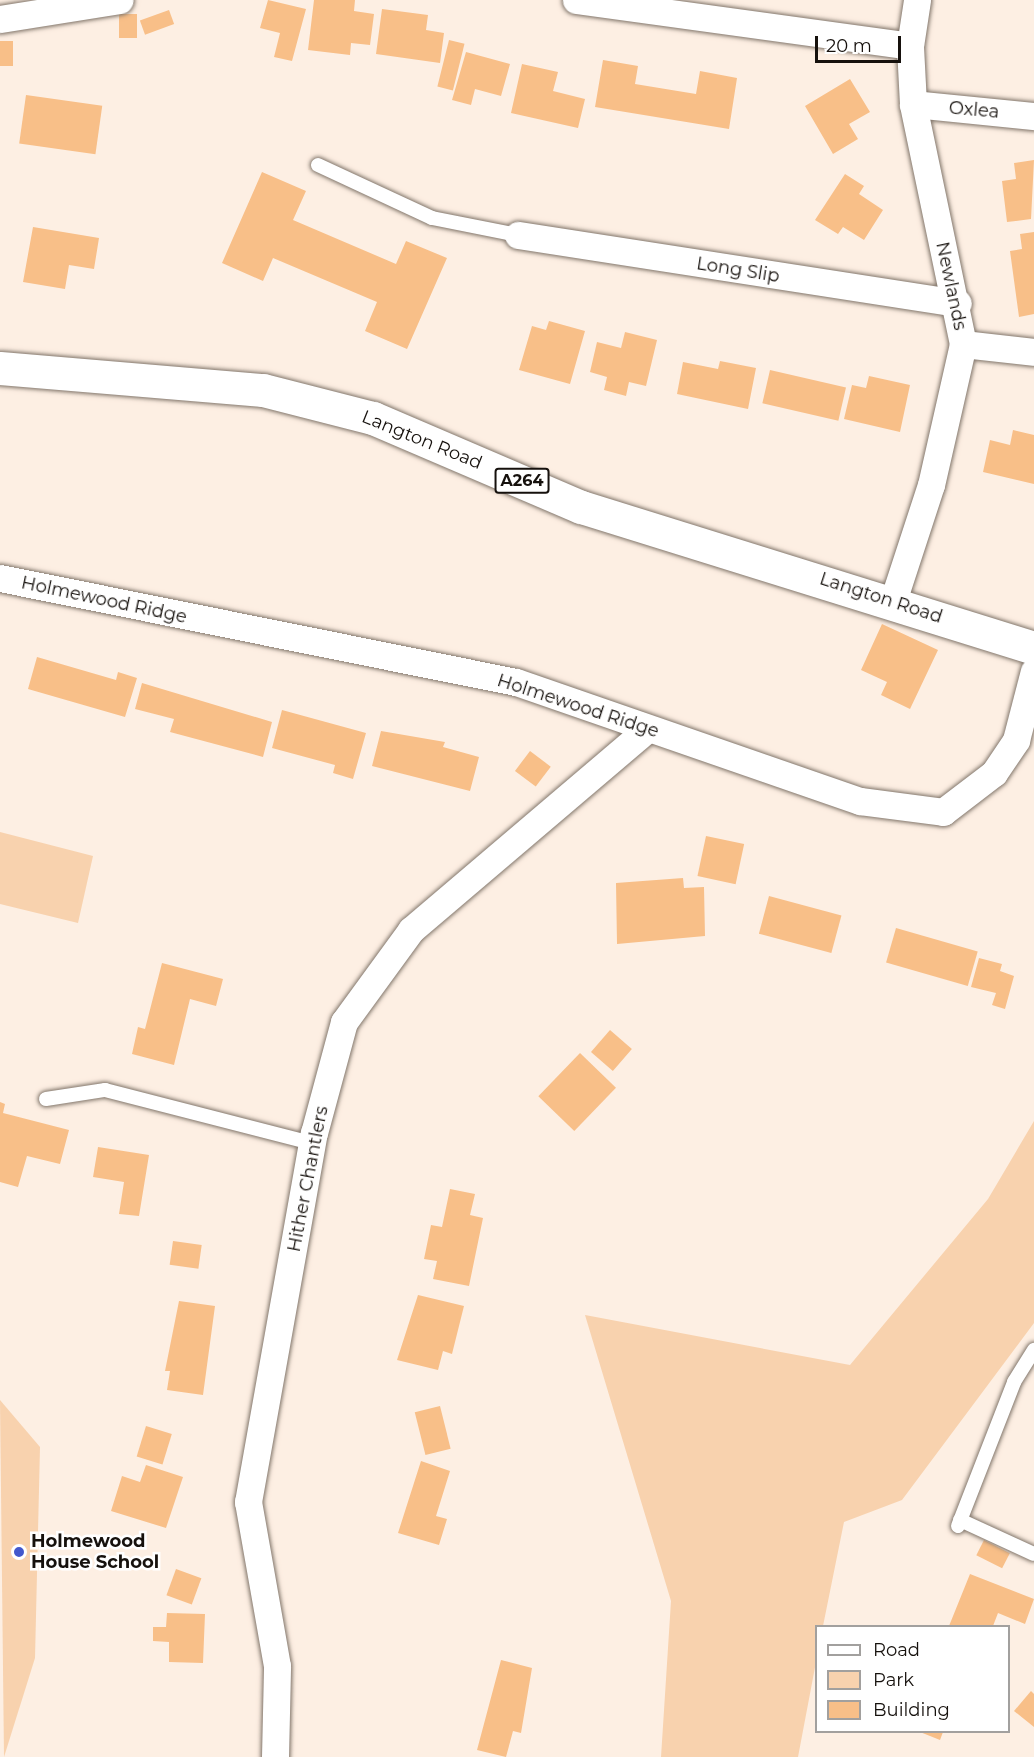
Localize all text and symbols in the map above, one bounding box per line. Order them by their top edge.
scale bar [818,24,904,62]
text: 20 m [826,35,872,57]
street label: Oxlea [948,97,1000,123]
street label: Newlands [931,240,971,332]
street label: Long Slip [695,253,781,287]
street label: Langton Road [359,406,485,474]
road number: A264 [494,468,550,494]
street label: Langton Road [817,568,945,628]
street label: Holmewood Ridge [19,572,189,628]
street label: Holmewood Ridge [494,670,662,742]
street label: Hither Chantlers [283,1104,333,1254]
place label: Holmewood House School [31,1531,159,1574]
marker: Holmewood House School [12,1545,26,1559]
legend [815,1625,1010,1733]
text: Road [873,1639,920,1661]
text: Park [873,1669,914,1691]
text: Building [873,1699,950,1721]

